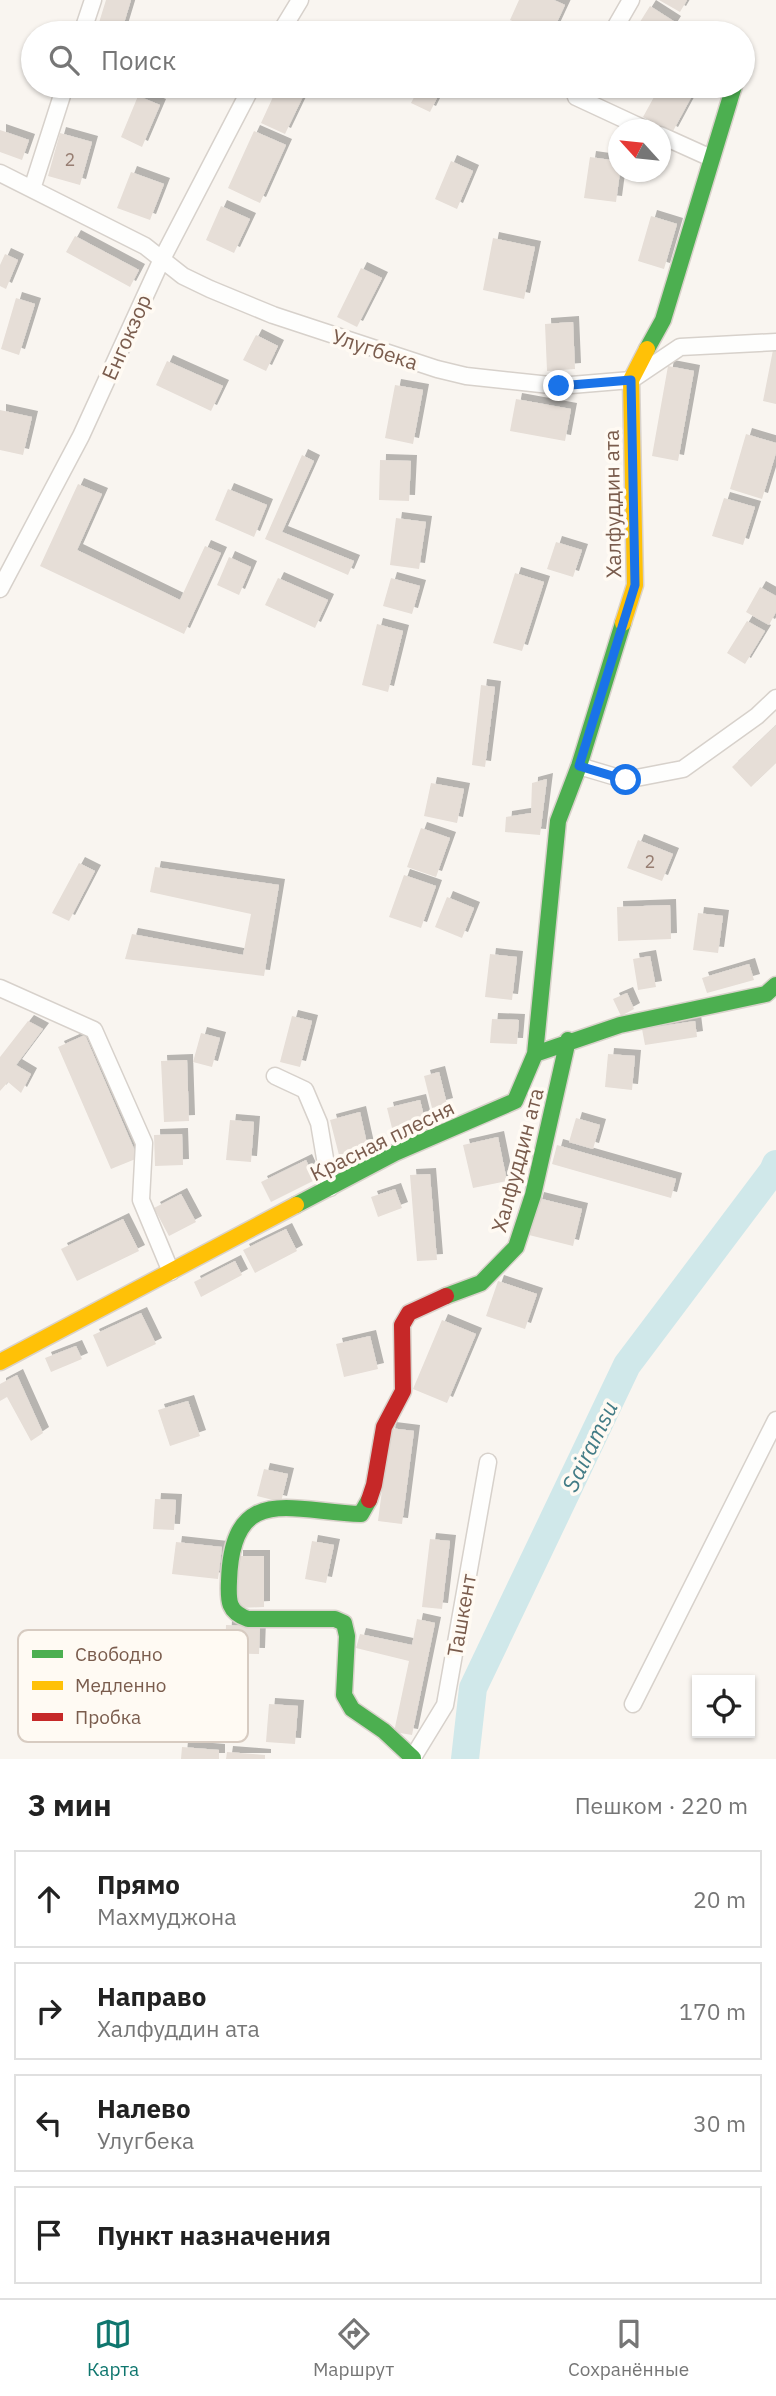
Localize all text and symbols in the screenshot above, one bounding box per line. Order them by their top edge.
search box [21,21,755,98]
icon: search [45,41,83,79]
text: Поиск [101,43,176,77]
north arrow [608,119,671,182]
house number: 2 [65,148,75,171]
street label: Енгокзор [95,290,157,384]
street label: Улугбека [328,322,422,376]
route end [543,370,574,401]
street label: Халфуддин ата [597,429,627,579]
route start [610,764,641,795]
house number: 2 [645,850,655,873]
street label: Халфуддин ата [484,1085,550,1235]
street label: Красная плесня [305,1093,459,1187]
water label: Sairamsu [554,1396,624,1496]
street label: Ташкент [440,1571,482,1659]
legend [18,1630,248,1742]
text: Свободно [75,1642,163,1666]
text: Медленно [75,1673,166,1697]
map controls [692,1675,755,1738]
button: locate [692,1675,755,1738]
text: Пробка [75,1705,141,1729]
text: 3 мин [28,1785,112,1824]
text: Пешком · 220 m [575,1790,748,1820]
text: Прямо [97,1867,180,1901]
icon: ahead [30,1880,68,1918]
text: 20 m [693,1884,746,1914]
text: Махмуджона [97,1901,237,1931]
text: Направо [97,1979,206,2013]
icon: right [30,1992,68,2030]
text: 170 m [679,1996,746,2026]
text: Халфуддин ата [97,2013,260,2043]
text: Налево [97,2091,191,2125]
icon: left [30,2104,68,2142]
text: 30 m [693,2108,746,2138]
text: Улугбека [97,2125,194,2155]
icon: arrive [30,2216,68,2254]
text: Пункт назначения [97,2218,331,2252]
tab: Карта [87,2315,139,2381]
tab: Маршрут [313,2315,394,2381]
tab: Сохранённые [568,2315,689,2381]

